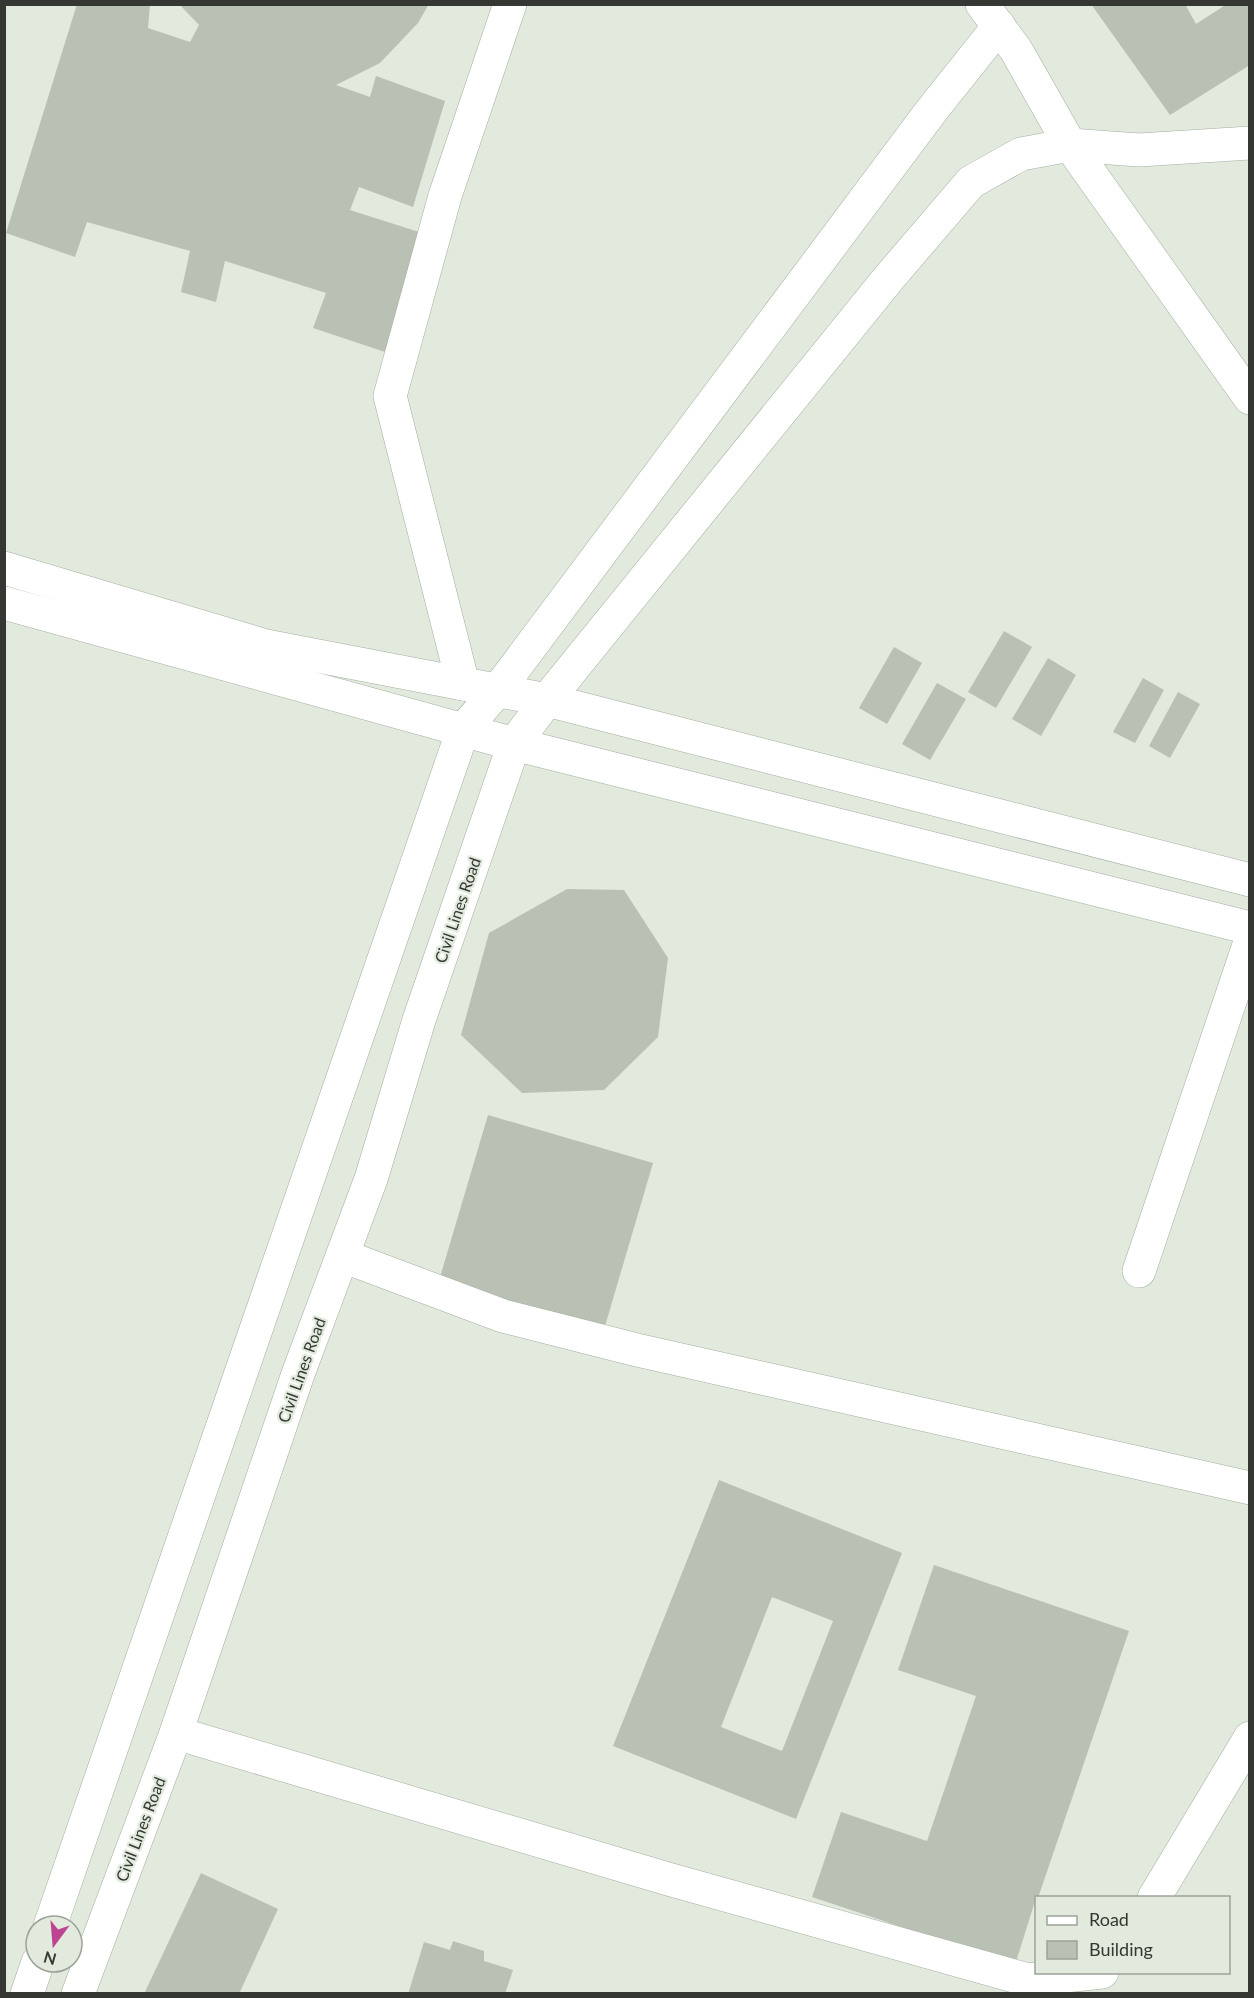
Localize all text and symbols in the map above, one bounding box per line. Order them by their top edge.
street label: Civil Lines Road [430,855,484,965]
street label: Civil Lines Road [273,1315,329,1425]
street label: Civil Lines Road [111,1774,169,1884]
legend [1035,1896,1230,1974]
text: Road [1089,1908,1129,1930]
north arrow [24,1914,84,1974]
text: Building [1089,1938,1153,1960]
text: N [41,1948,58,1970]

